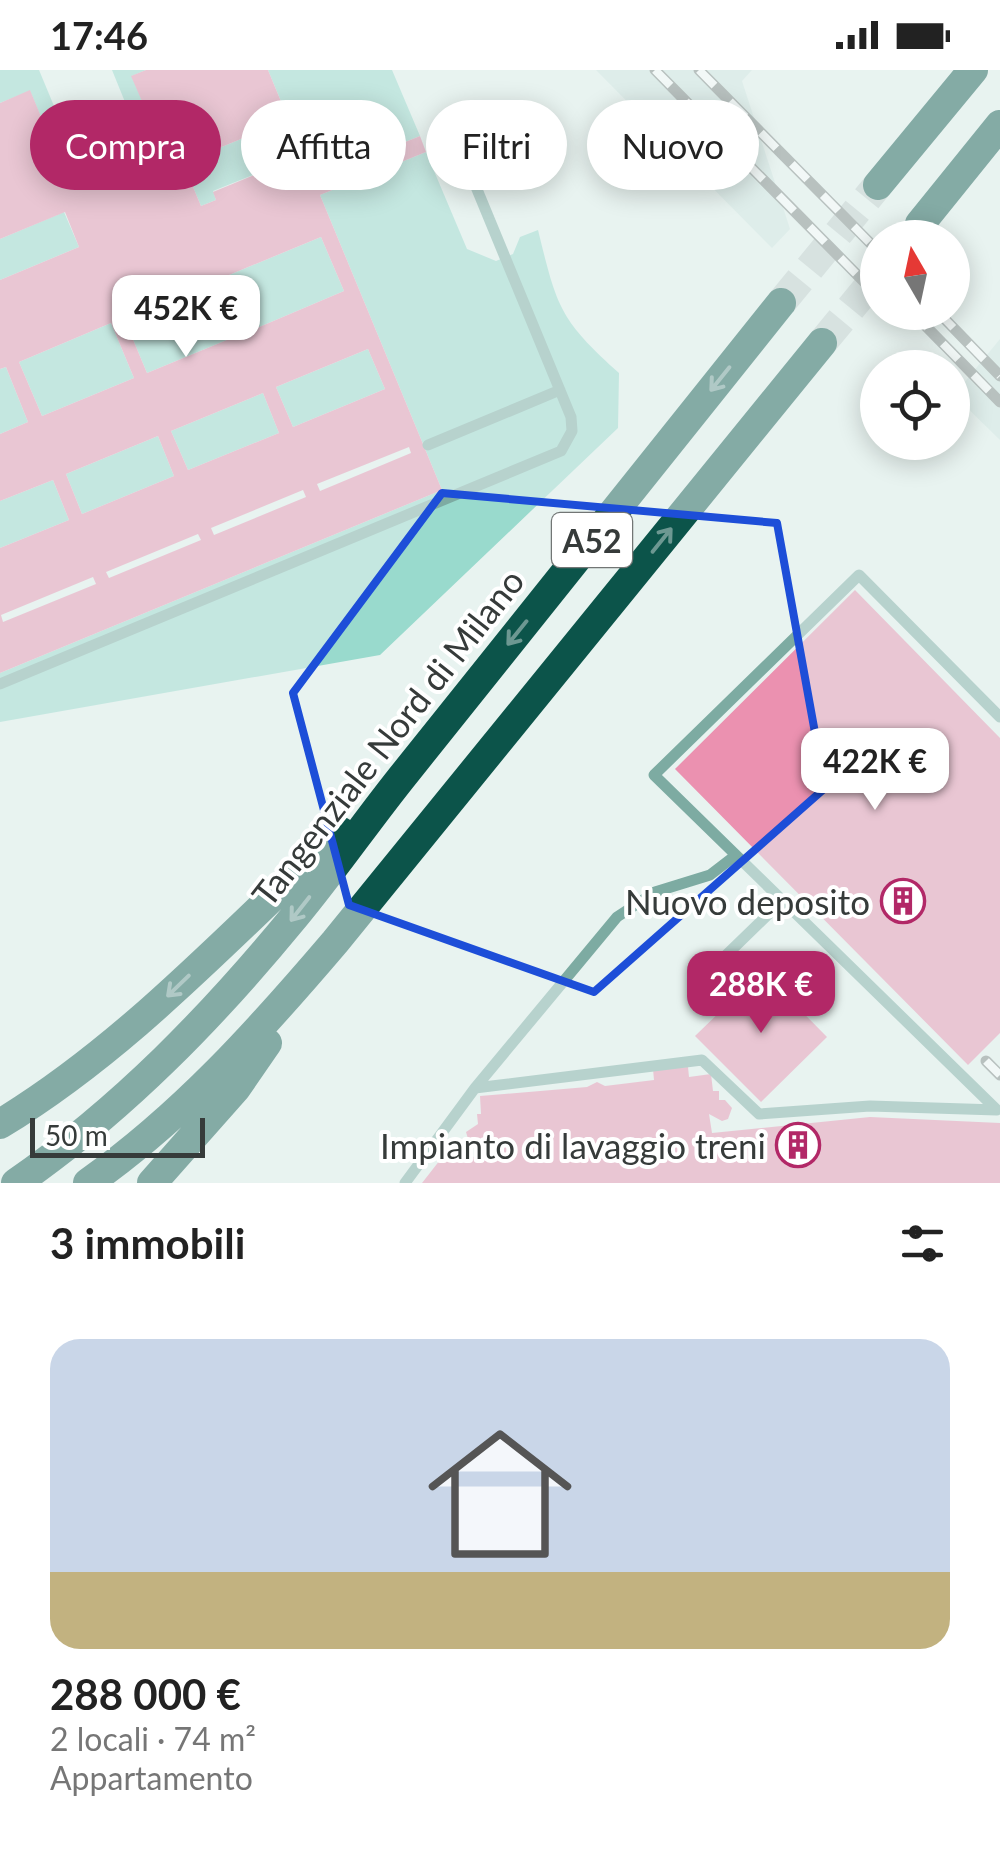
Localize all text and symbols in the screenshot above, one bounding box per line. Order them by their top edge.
text: 17:46 [50,12,148,58]
chip: Compra [30,100,221,190]
chip: Affitta [241,100,406,190]
chip: Filtri [426,100,567,190]
chip: Nuovo [587,100,759,190]
north arrow [860,220,970,330]
map controls [860,220,970,460]
pin: 452K € [105,275,267,360]
text: 452K € [134,288,238,327]
button: locate [860,350,970,460]
one-way arrow [709,366,731,392]
road number: A52 [552,513,632,567]
one-way arrow [651,527,672,554]
street label: Tangenziale Nord di Milano [242,560,532,914]
one-way arrow [507,619,528,646]
pin: 422K € [794,728,956,813]
text: 422K € [823,741,927,780]
building icon: Nuovo deposito [880,878,926,924]
place label: Nuovo deposito [625,880,870,922]
one-way arrow [290,895,311,922]
pin: 288K € [680,951,842,1036]
text: 288K € [709,964,813,1003]
one-way arrow [166,974,190,998]
scale bar [30,1113,205,1158]
text: 50 m [45,1118,108,1152]
building icon: Impianto di lavaggio treni [775,1122,821,1168]
place label: Impianto di lavaggio treni [380,1124,766,1166]
icon: filters [895,1216,950,1271]
text: 3 immobili [50,1218,245,1268]
icon: home [410,1404,590,1584]
text: 288 000 € [50,1669,241,1719]
text: 2 locali · 74 m² [50,1719,256,1758]
text: Appartamento [50,1758,253,1797]

